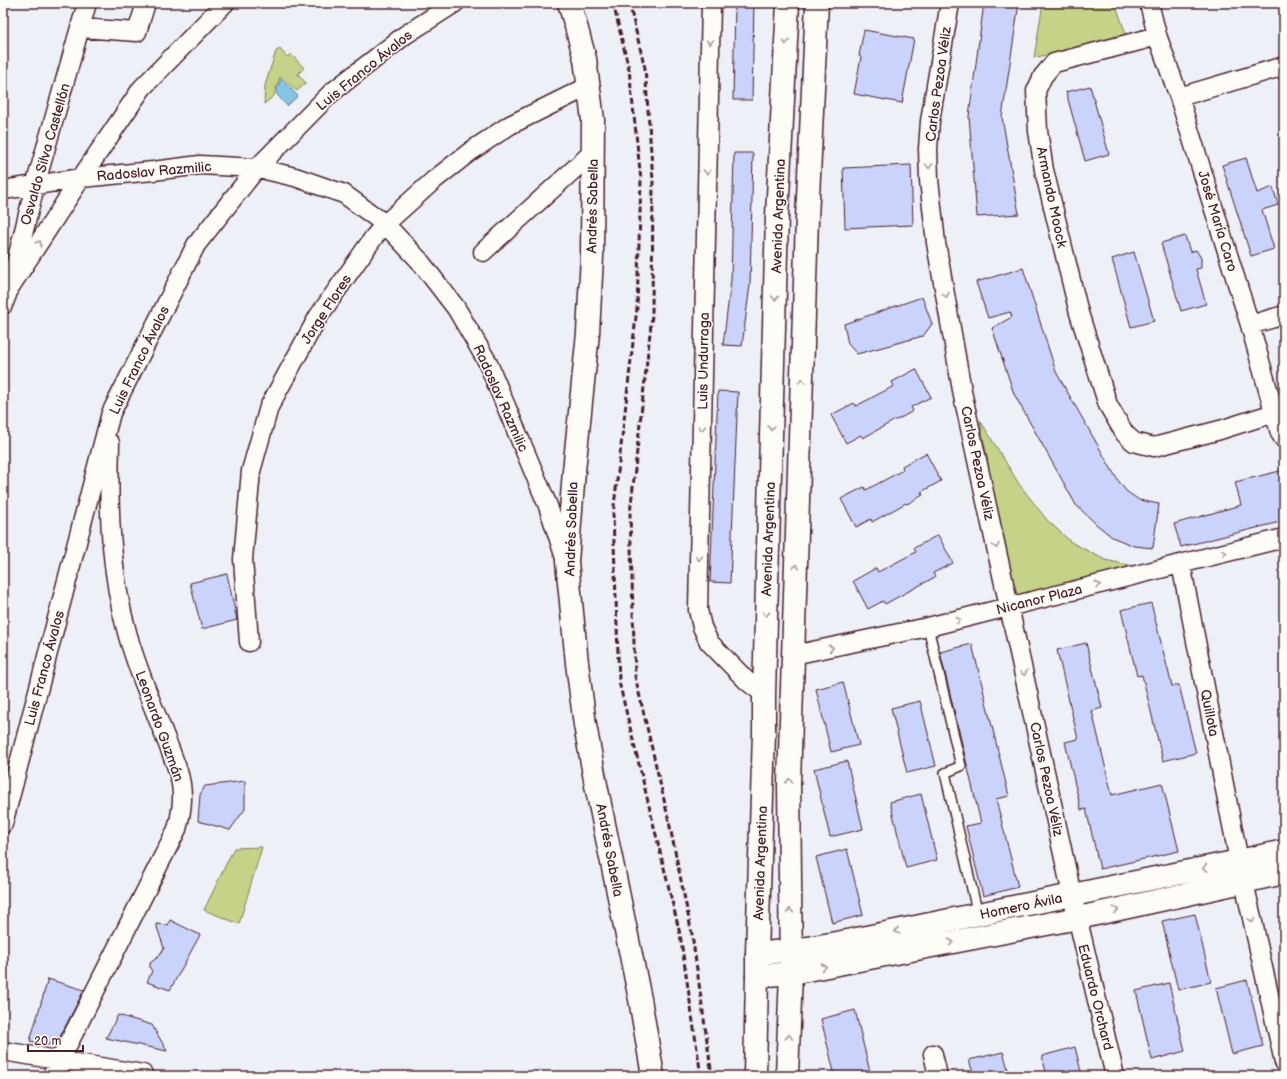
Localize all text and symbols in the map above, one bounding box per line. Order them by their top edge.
street label: Carlos Pezoa Véliz [922,25,955,143]
street label: Luis Franco Ávalos [312,26,416,114]
one-way arrow [706,39,714,45]
one-way arrow [782,39,791,45]
street label: Osvaldo Silva Castellón [17,81,74,227]
street label: Armando Moock [1032,145,1071,249]
street label: Radoslav Razmilic [96,158,212,185]
street label: Andrés Sabella [583,158,602,254]
street label: Avenida Argentina [768,158,789,274]
one-way arrow [924,163,933,169]
one-way arrow [703,169,711,175]
street label: José María Caro [1194,169,1241,274]
one-way arrow [34,240,41,247]
street label: Jorge Flores [298,271,355,347]
one-way arrow [941,292,949,298]
one-way arrow [770,295,779,301]
street label: Luis Franco Ávalos [105,303,173,417]
street label: Luis Undurraga [694,312,713,410]
street label: Radoslav Razmilic [469,342,532,454]
one-way arrow [798,378,806,384]
street label: Carlos Pezoa Véliz [957,405,998,522]
one-way arrow [697,425,706,431]
one-way arrow [767,425,775,431]
street label: Andrés Sabella [561,481,582,577]
street label: Avenida Argentina [758,481,779,597]
one-way arrow [992,543,1000,549]
one-way arrow [1220,550,1227,558]
one-way arrow [695,555,703,561]
one-way arrow [791,564,800,570]
street label: Nicanor Plaza [994,581,1084,618]
one-way arrow [1094,581,1101,590]
street label: Luis Franco Ávalos [20,608,68,728]
one-way arrow [762,611,770,617]
one-way arrow [954,616,961,625]
one-way arrow [828,644,834,652]
street label: Leonardo Guzmán [132,668,187,784]
one-way arrow [1019,670,1028,676]
street label: Quillota [1197,688,1222,738]
street label: Carlos Pezoa Véliz [1026,721,1067,838]
one-way arrow [785,778,793,784]
street label: Andrés Sabella [592,802,627,898]
street label: Avenida Argentina [750,805,771,921]
one-way arrow [1202,864,1208,872]
street label: Homero Ávila [978,888,1064,924]
one-way arrow [1113,906,1119,914]
one-way arrow [786,908,794,914]
one-way arrow [1248,917,1256,923]
one-way arrow [894,927,900,935]
one-way arrow [948,938,954,946]
street label: Eduardo Orchard [1074,942,1117,1052]
one-way arrow [821,963,827,971]
scale bar [28,1027,83,1053]
text: 20 m [34,1034,61,1049]
one-way arrow [784,1034,793,1040]

